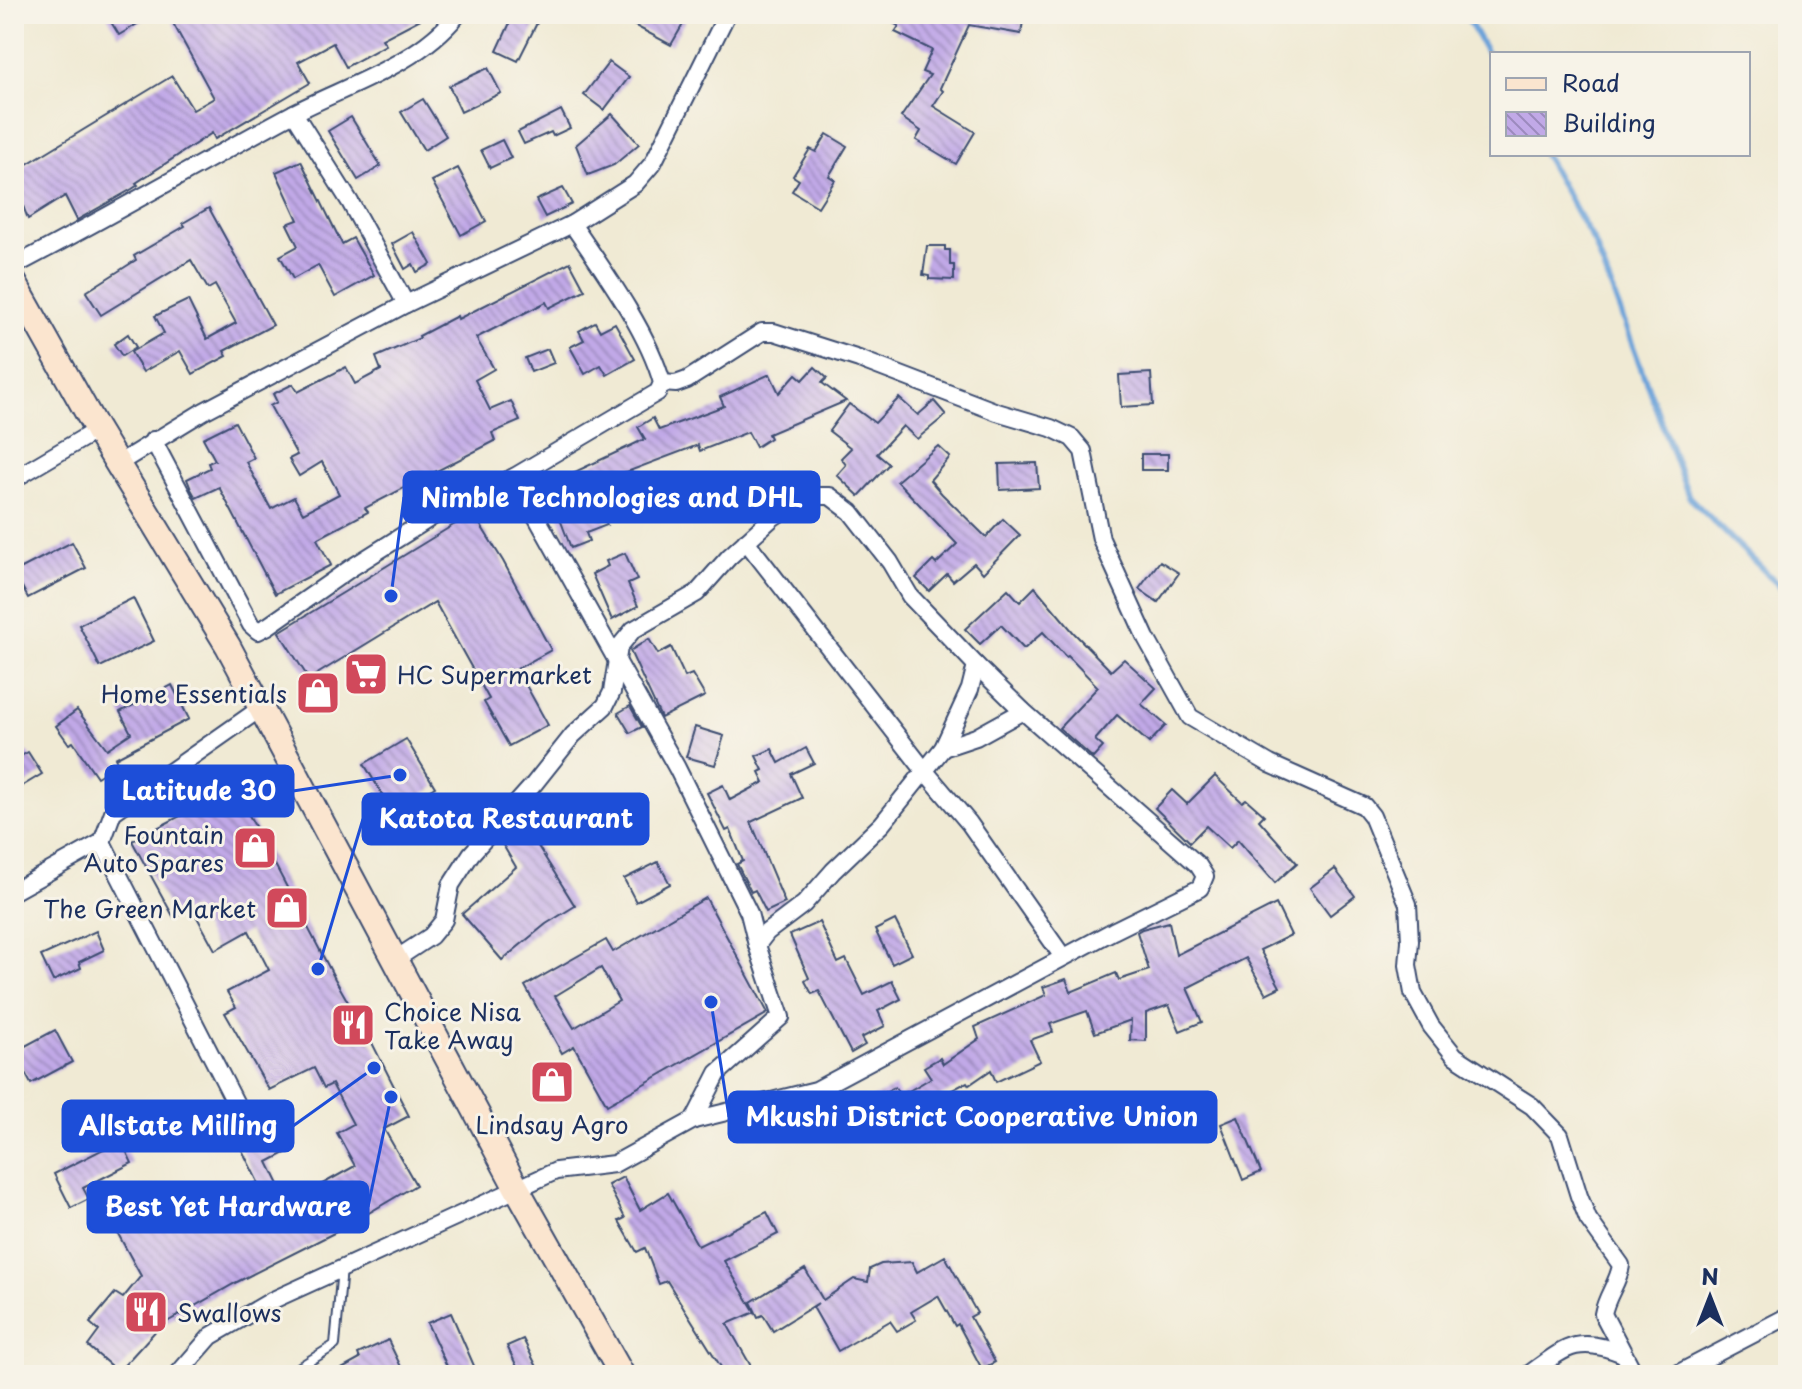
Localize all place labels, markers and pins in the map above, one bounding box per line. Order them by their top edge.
callout: Nimble Technologies and DHL [404,472,819,522]
supermarket icon: HC Supermarket [342,650,390,698]
place label: HC Supermarket [397,656,592,692]
shop icon: Home Essentials [294,669,342,717]
place label: Home Essentials [101,675,287,711]
callout: Latitude 30 [106,766,293,816]
callout: Katota Restaurant [363,794,648,844]
place label: Fountain Auto Spares [83,816,224,880]
shop icon: Fountain Auto Spares [231,824,279,872]
shop icon: The Green Market [263,884,311,932]
place label: The Green Market [43,890,256,926]
place label: Choice Nisa Take Away [384,993,521,1057]
restaurant icon: Choice Nisa Take Away [329,1001,377,1049]
shop icon: Lindsay Agro [528,1058,576,1106]
callout: Mkushi District Cooperative Union [729,1092,1216,1142]
callout: Allstate Milling [63,1101,293,1151]
place label: Lindsay Agro [475,1106,629,1142]
callout: Best Yet Hardware [88,1182,368,1232]
restaurant icon: Swallows [122,1288,170,1336]
place label: Swallows [177,1294,281,1330]

